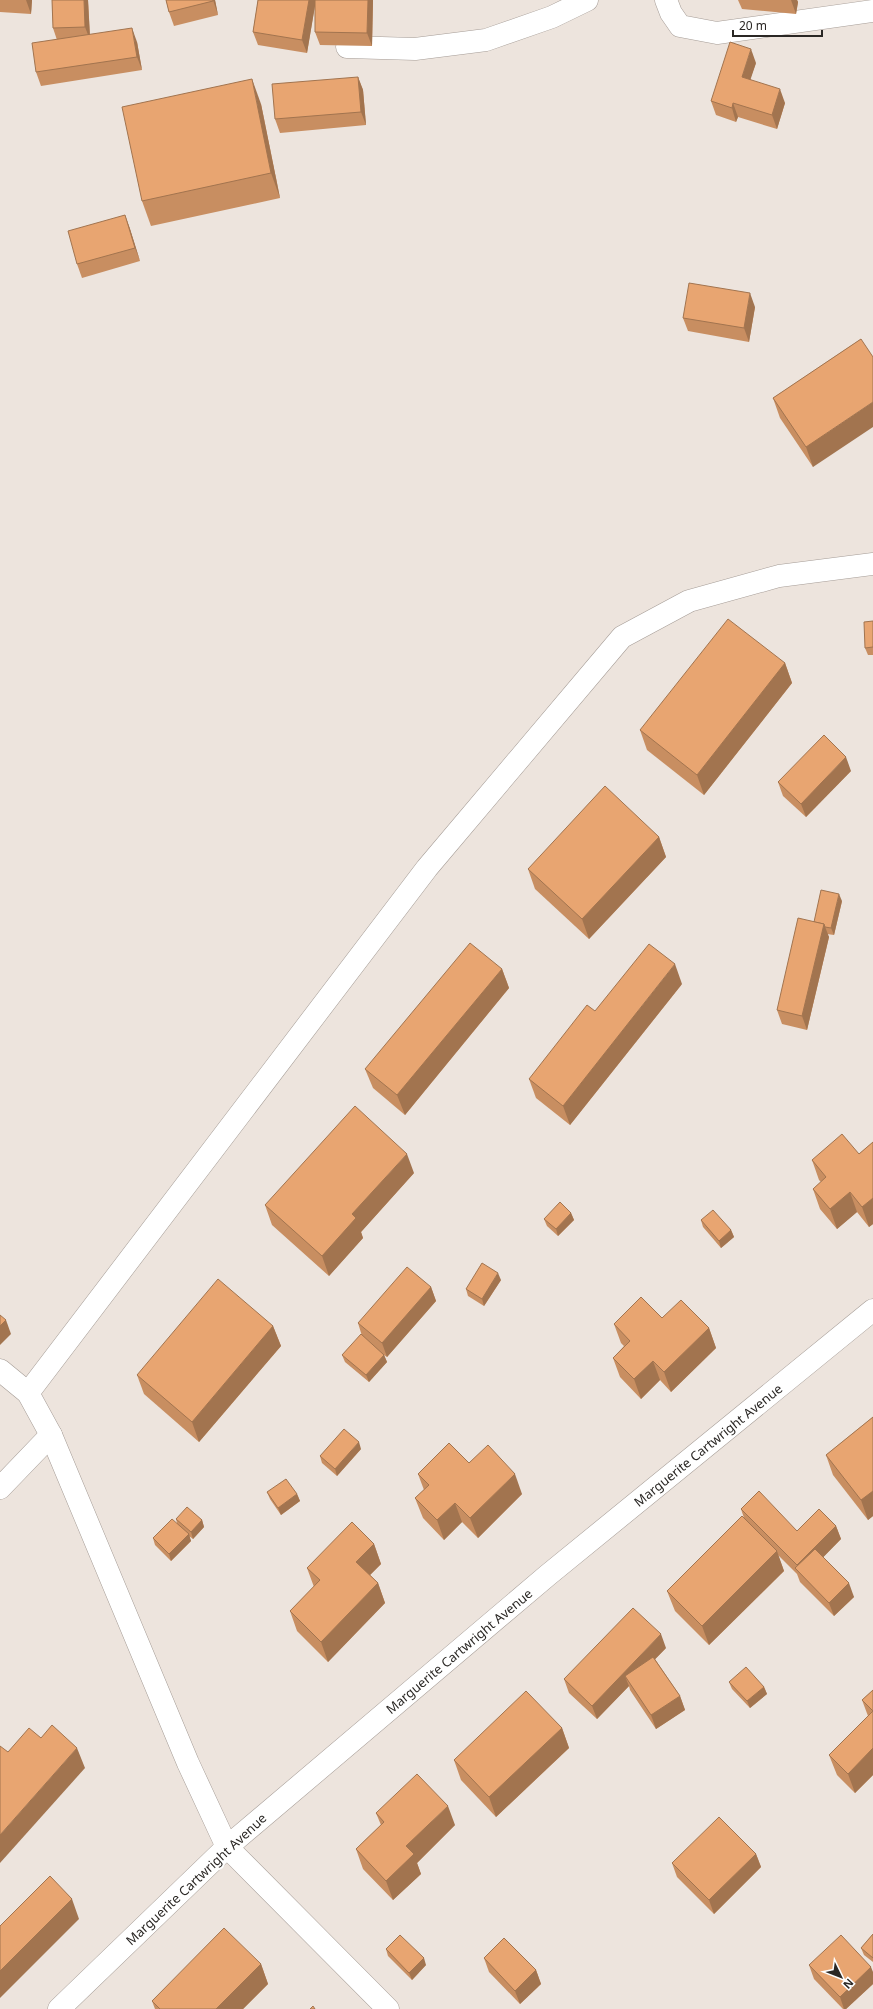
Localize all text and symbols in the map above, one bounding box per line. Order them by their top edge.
scale bar [733,12,822,38]
text: 20 m [739,17,767,34]
street label: Marguerite Cartwright Avenue [630,1379,786,1511]
street label: Marguerite Cartwright Avenue [382,1584,536,1718]
street label: Marguerite Cartwright Avenue [122,1809,270,1949]
north arrow [821,1957,861,1997]
text: N [840,1976,857,1993]

